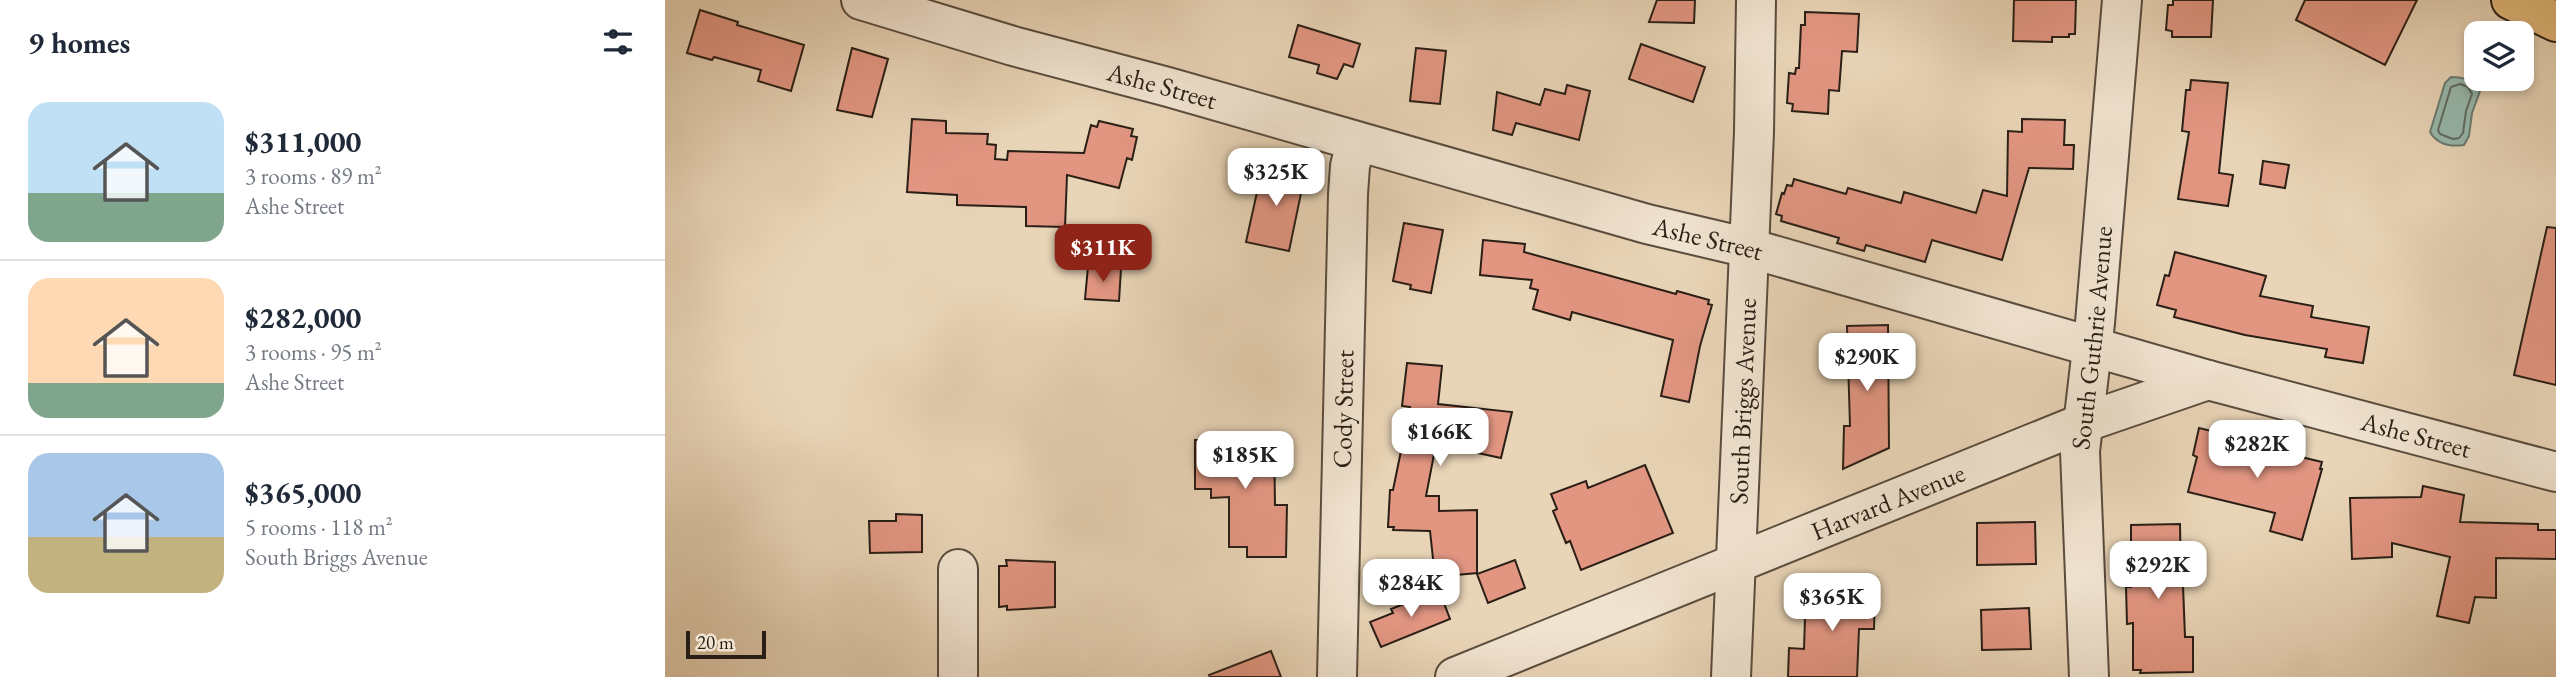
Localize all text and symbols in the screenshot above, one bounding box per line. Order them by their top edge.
map controls [2464,21,2534,91]
button: layers [2464,21,2534,91]
text: 9 homes [28,23,130,62]
icon: filters [599,23,637,61]
street label: Ashe Street [1102,54,1221,117]
text: $311,000 [245,122,361,161]
icon: home [84,130,168,214]
pin: $325K [1227,148,1325,208]
text: $325K [1244,156,1308,186]
text: 3 rooms · 89 m² [245,161,382,191]
text: Ashe Street [245,191,344,221]
street label: Ashe Street [1648,209,1767,268]
pin: $311K [1054,224,1152,284]
street label: South Guthrie Avenue [2063,225,2120,452]
text: $311K [1071,232,1135,262]
street label: South Briggs Avenue [1721,297,1764,505]
text: $282,000 [245,298,361,337]
icon: home [84,306,168,390]
pin: $290K [1818,334,1916,393]
text: 3 rooms · 95 m² [245,337,382,367]
text: $290K [1835,341,1899,371]
street label: Cody Street [1325,350,1361,469]
text: Ashe Street [245,367,344,397]
street label: Ashe Street [2357,404,2475,466]
pin: $166K [1391,408,1489,468]
text: $166K [1408,416,1472,446]
pin: $282K [2208,420,2306,480]
text: $282K [2225,428,2289,458]
pin: $185K [1196,432,1294,491]
text: $185K [1213,439,1277,469]
street label: Harvard Avenue [1806,456,1970,548]
text: $365,000 [245,473,361,512]
icon: home [84,481,168,565]
text: 5 rooms · 118 m² [245,512,393,542]
text: South Briggs Avenue [245,542,428,572]
pin: $292K [2109,542,2207,601]
text: $292K [2126,549,2190,579]
pin: $284K [1362,560,1460,619]
text: $284K [1379,567,1443,597]
pin: $365K [1783,574,1881,633]
text: $365K [1800,581,1864,611]
scale bar [686,628,767,660]
text: 20 m [697,630,734,655]

